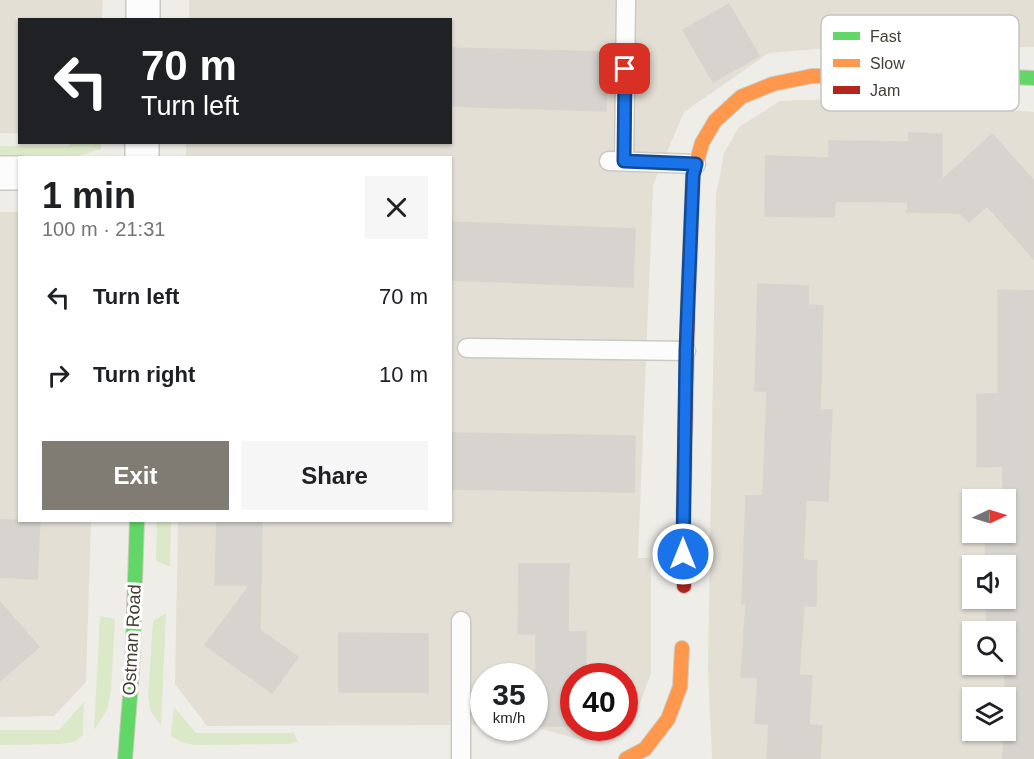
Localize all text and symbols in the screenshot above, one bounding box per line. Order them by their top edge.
legend [821,15,1019,111]
text: Fast [870,28,902,45]
icon: left [42,42,120,120]
text: 70 m [141,42,237,89]
pin [599,43,650,94]
icon: arrive [608,52,641,85]
text: Slow [870,55,905,72]
text: Jam [870,82,900,99]
text: Turn left [141,91,239,121]
text: 1 min [42,175,136,216]
button: close [365,176,428,239]
text: 100 m · 21:31 [42,218,165,240]
icon: left [42,281,75,314]
text: Turn left [93,284,179,309]
text: 70 m [379,284,428,309]
icon: right [42,359,75,392]
text: Turn right [93,362,195,387]
text: 10 m [379,362,428,387]
button: Exit [42,441,229,510]
button: Share [241,441,428,510]
north arrow [962,489,1016,543]
map controls [962,489,1016,741]
position arrow [651,522,715,586]
button: sound [962,555,1016,609]
street label: Ostman Road [119,584,145,696]
button: search [962,621,1016,675]
speed limit sign: 40 [560,663,638,741]
text: 35 [492,678,526,711]
button: layers [962,687,1016,741]
text: km/h [493,709,525,726]

